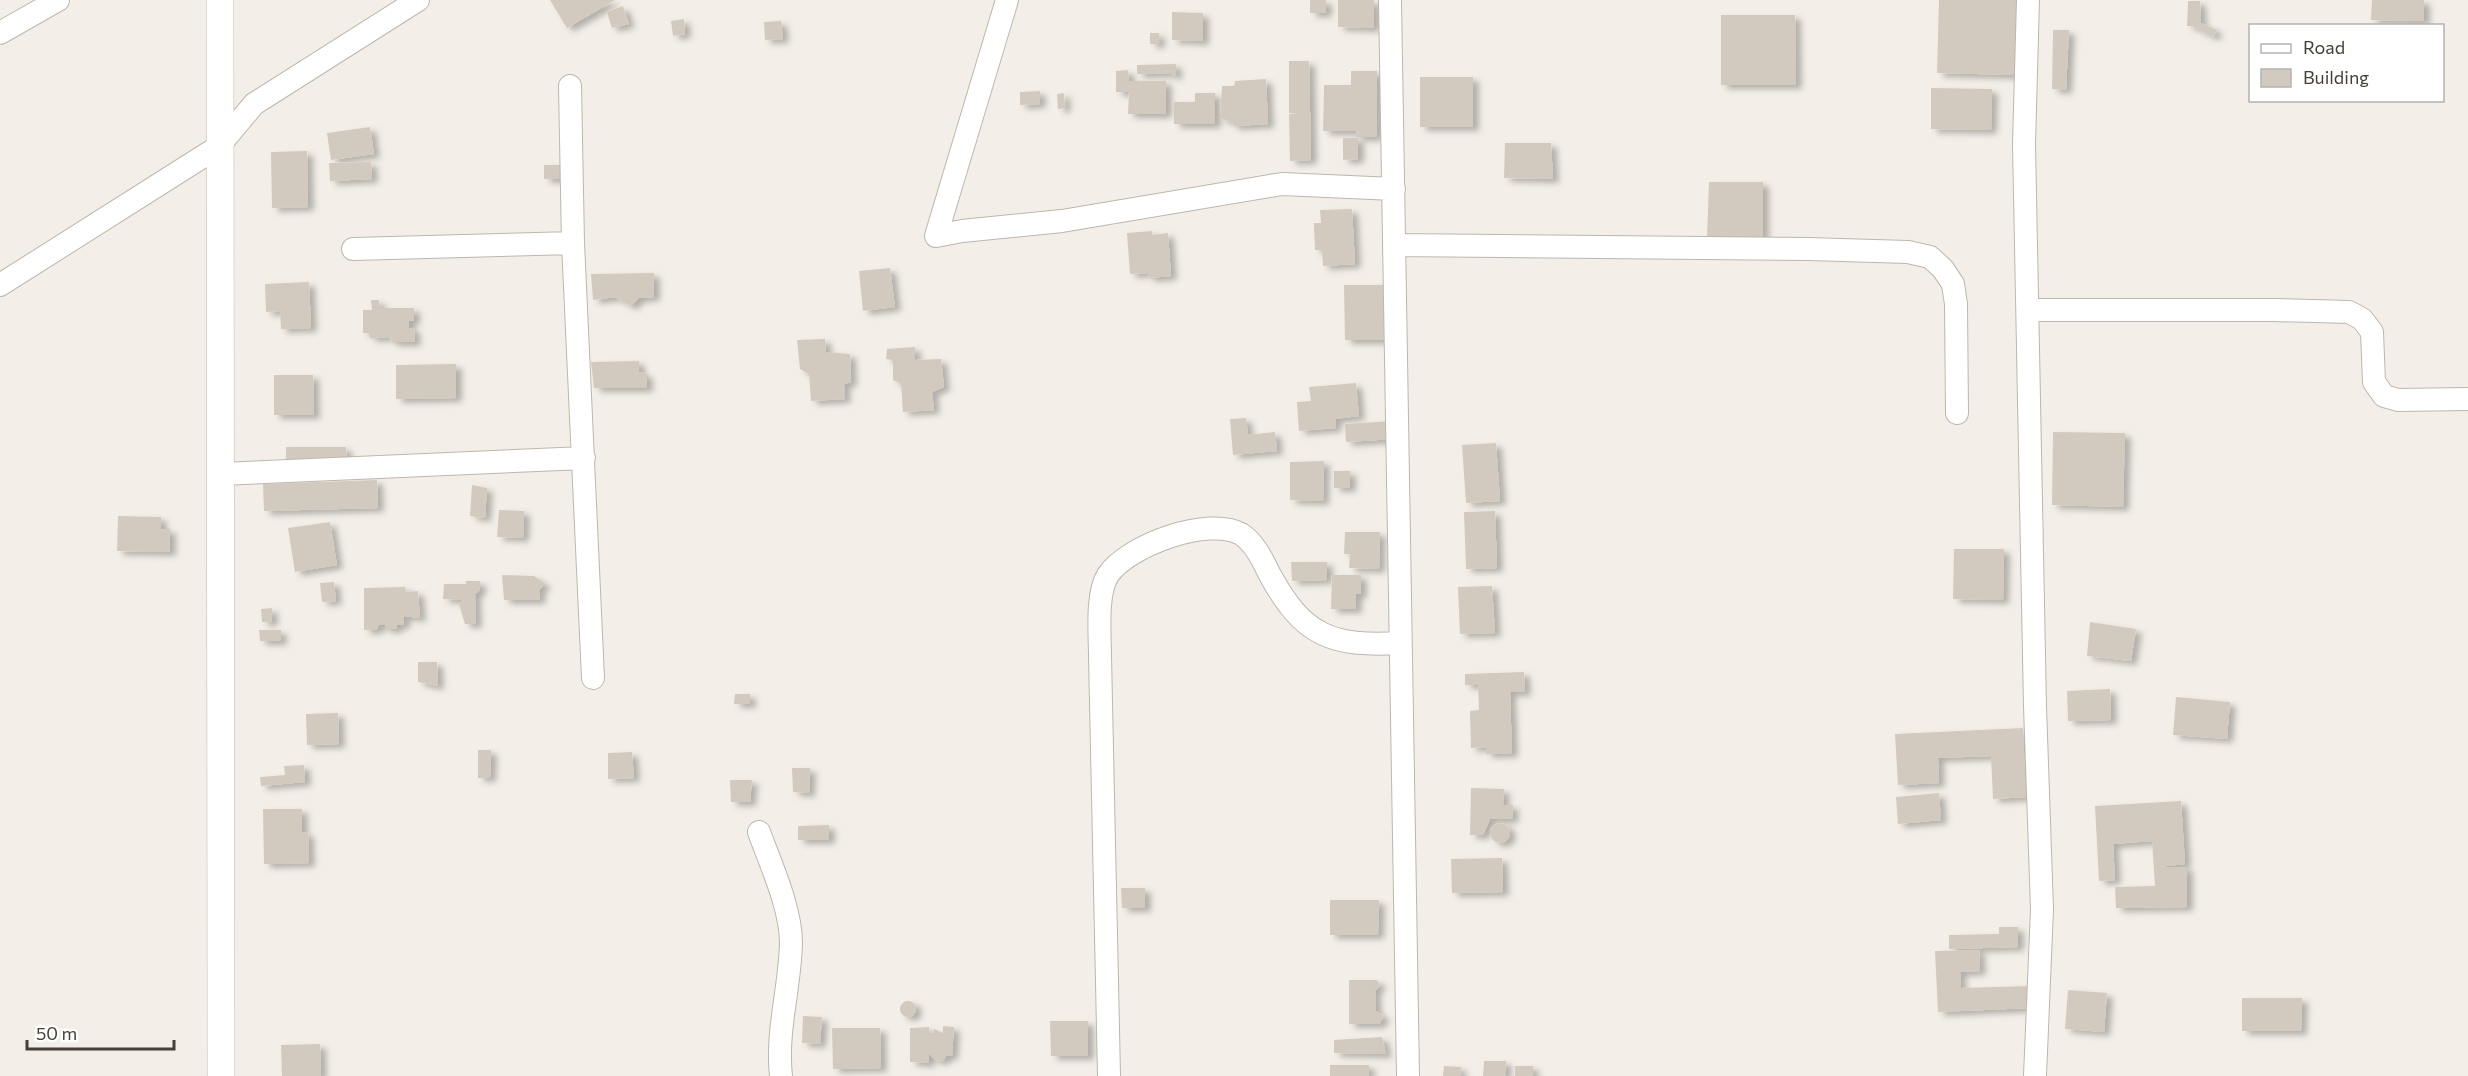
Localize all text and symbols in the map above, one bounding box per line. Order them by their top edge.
legend [2249,24,2444,102]
text: Road [2303,36,2345,58]
text: Building [2303,66,2369,88]
scale bar [27,1013,174,1051]
text: 50 m [36,1022,77,1044]

